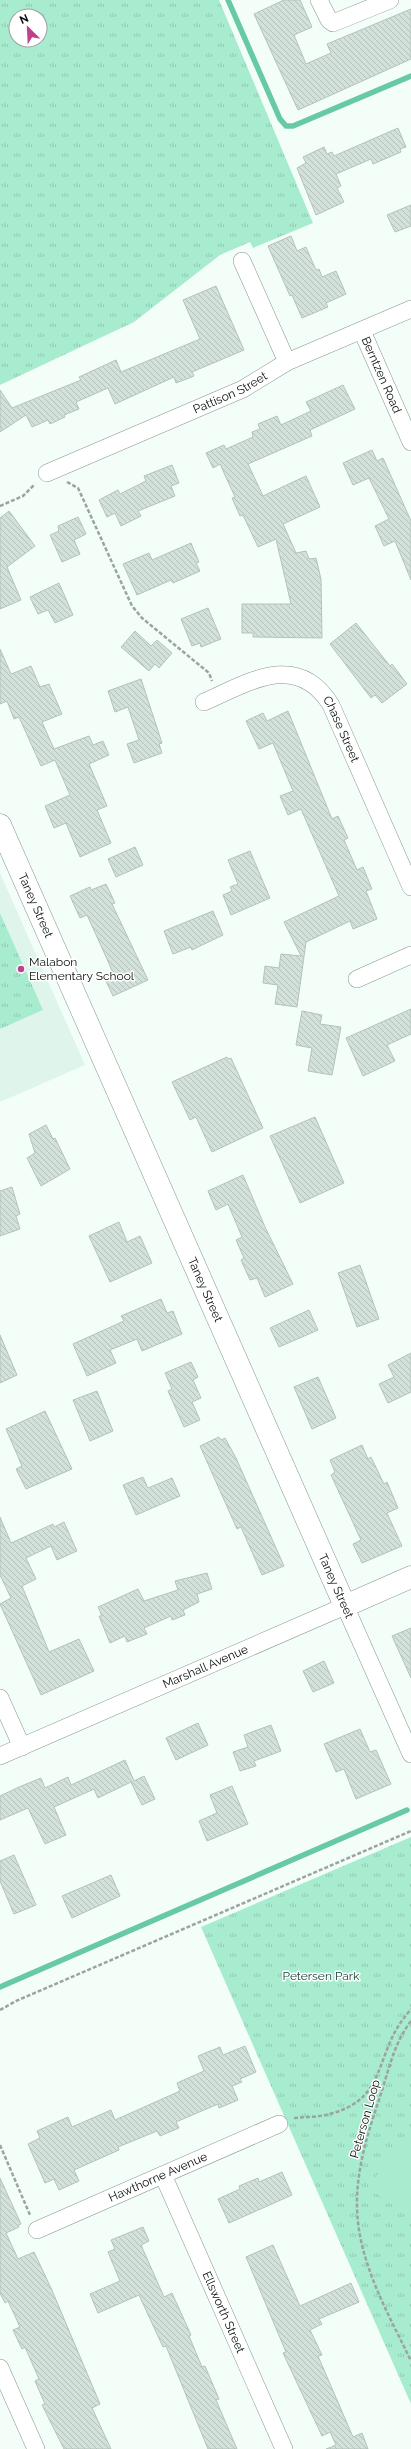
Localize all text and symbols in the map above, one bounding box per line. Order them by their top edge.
north arrow [8,8,48,48]
text: N [18,12,31,27]
street label: Berntzen Road [358,335,404,415]
street label: Pattison Street [191,369,270,417]
street label: Chase Street [320,693,362,764]
street label: Taney Street [15,871,56,940]
place label: Malabon Elementary School [29,955,135,983]
marker: Malabon Elementary School [16,964,26,974]
street label: Taney Street [185,1255,226,1324]
street label: Taney Street [316,1552,356,1620]
street label: Marshall Avenue [161,1642,250,1691]
park label: Petersen Park [283,1969,360,1983]
street label: Peterson Loop [347,2078,383,2160]
street label: Hawthorne Avenue [106,2149,209,2205]
street label: Ellsworth Street [199,2269,248,2355]

